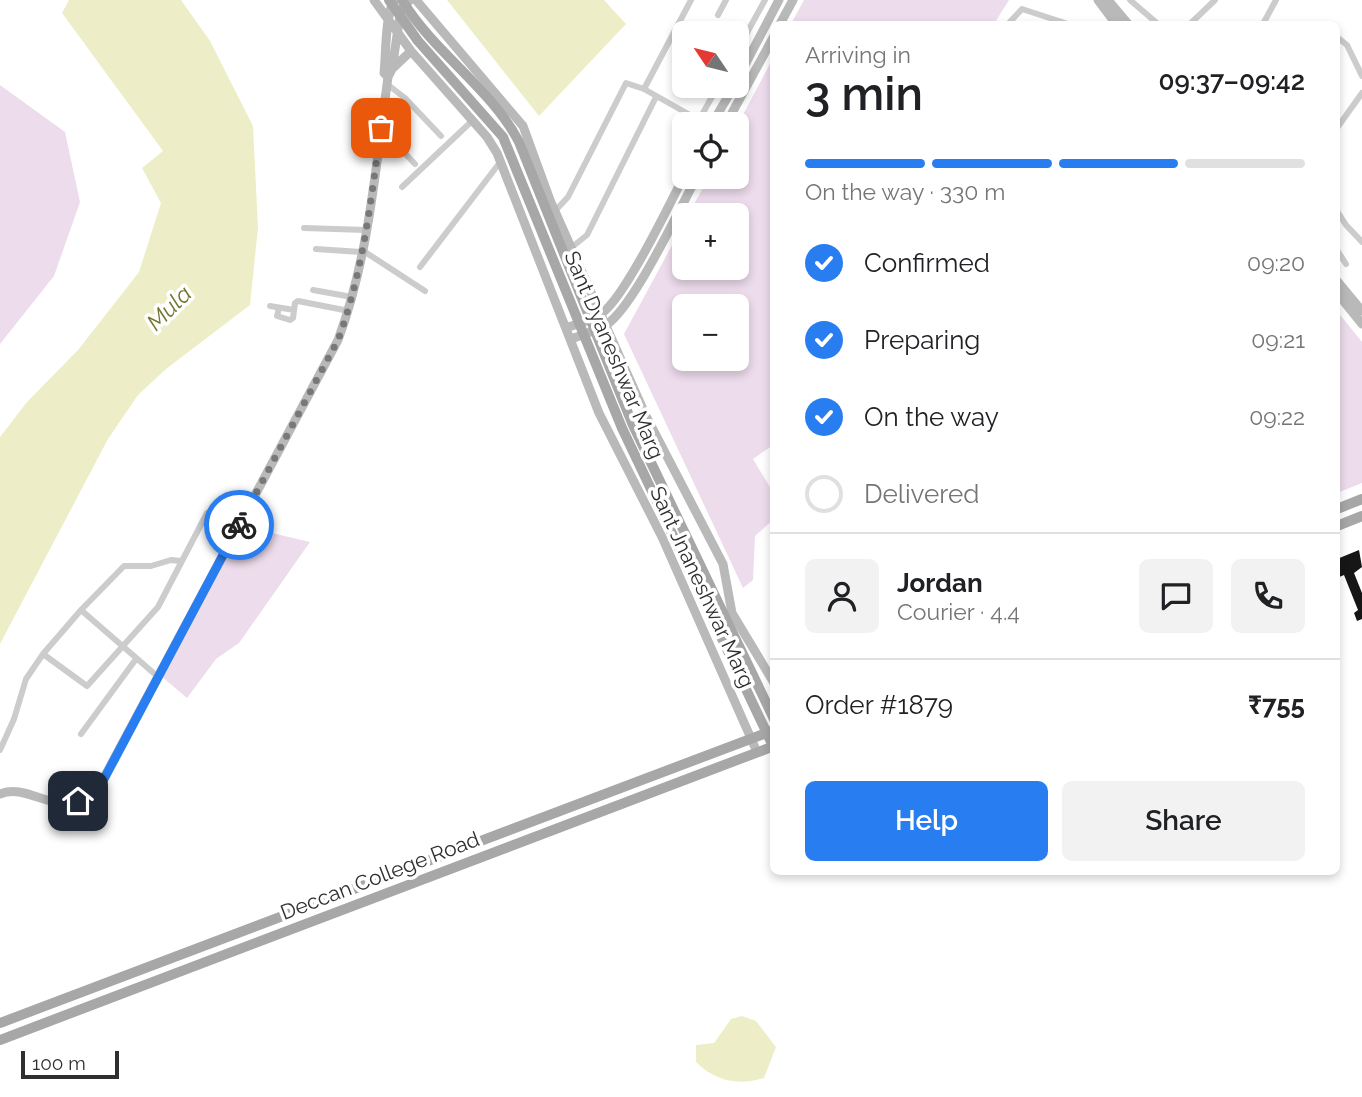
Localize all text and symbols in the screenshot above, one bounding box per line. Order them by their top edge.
north arrow [672,21,749,98]
map controls [672,21,749,371]
text: Arriving in [805,41,911,68]
text: 09:37–09:42 [1159,66,1305,96]
text: 3 min [805,67,923,121]
pin [351,98,411,158]
icon: bag [362,109,400,147]
button: locate [672,112,749,189]
text: On the way · 330 m [805,178,1005,205]
button: + [672,203,749,280]
icon: check [805,244,843,282]
street label: Sant Dyaneshwar Marg [559,247,670,462]
text: Confirmed [864,248,990,278]
text: 09:20 [1247,249,1305,276]
water label: Mula [141,279,197,336]
button: − [672,294,749,371]
icon: check [805,321,843,359]
text: Preparing [864,325,980,355]
text: 09:21 [1251,326,1305,353]
icon: check [805,398,843,436]
text: On the way [864,402,999,432]
text: 09:22 [1249,403,1305,430]
text: Delivered [864,479,979,509]
street label: Sant Jnaneshwar Marg [645,482,760,691]
courier [204,490,274,560]
icon: bike [220,506,258,544]
button: person [805,559,879,633]
button: chat [1139,559,1213,633]
button: phone [1231,559,1305,633]
text: Jordan [897,568,983,598]
text: Courier · 4.4 [897,598,1020,625]
text: Order #1879 [805,690,953,720]
text: ₹755 [1248,690,1305,720]
pin [48,771,108,831]
button: Help [805,781,1048,861]
button: Share [1062,781,1305,861]
icon: home [59,782,97,820]
street label: Deccan College Road [277,826,483,925]
scale bar [21,1048,119,1080]
text: 100 m [32,1052,86,1074]

